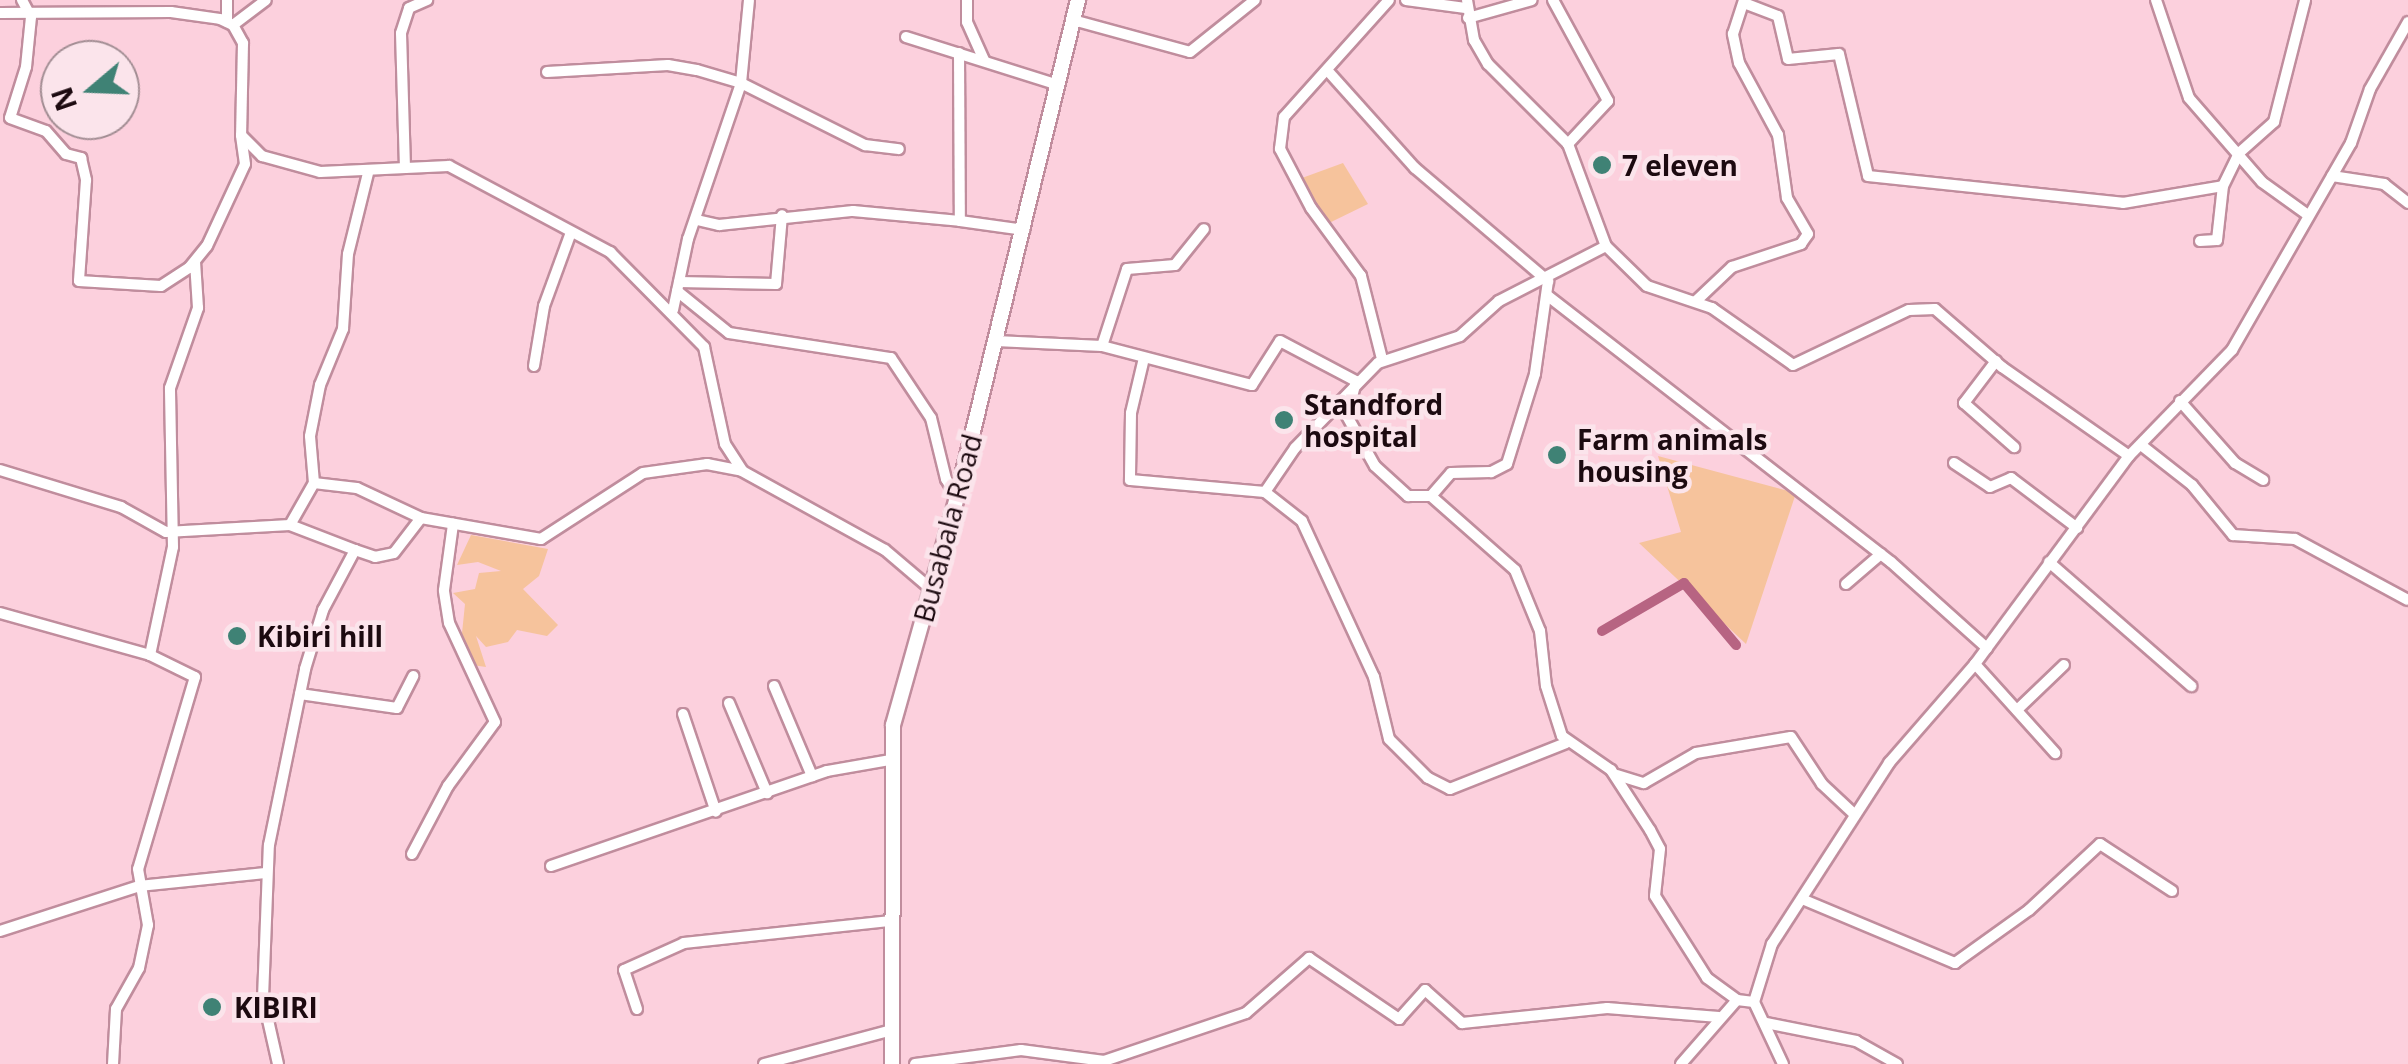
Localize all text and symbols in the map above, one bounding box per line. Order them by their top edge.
north arrow [40,40,140,140]
text: N [42,82,85,116]
place label: 7 eleven [1622,148,1738,182]
marker: 7 eleven [1591,154,1613,176]
place label: Standford hospital [1304,387,1443,453]
marker: Standford hospital [1273,409,1295,431]
place label: Farm animals housing [1577,422,1767,488]
street label: Busabala Road [906,430,988,626]
marker: Farm animals housing [1546,444,1568,466]
place label: Kibiri hill [257,619,383,653]
marker: Kibiri hill [226,625,248,647]
place label: KIBIRI [234,990,318,1024]
marker: KIBIRI [199,994,225,1020]

